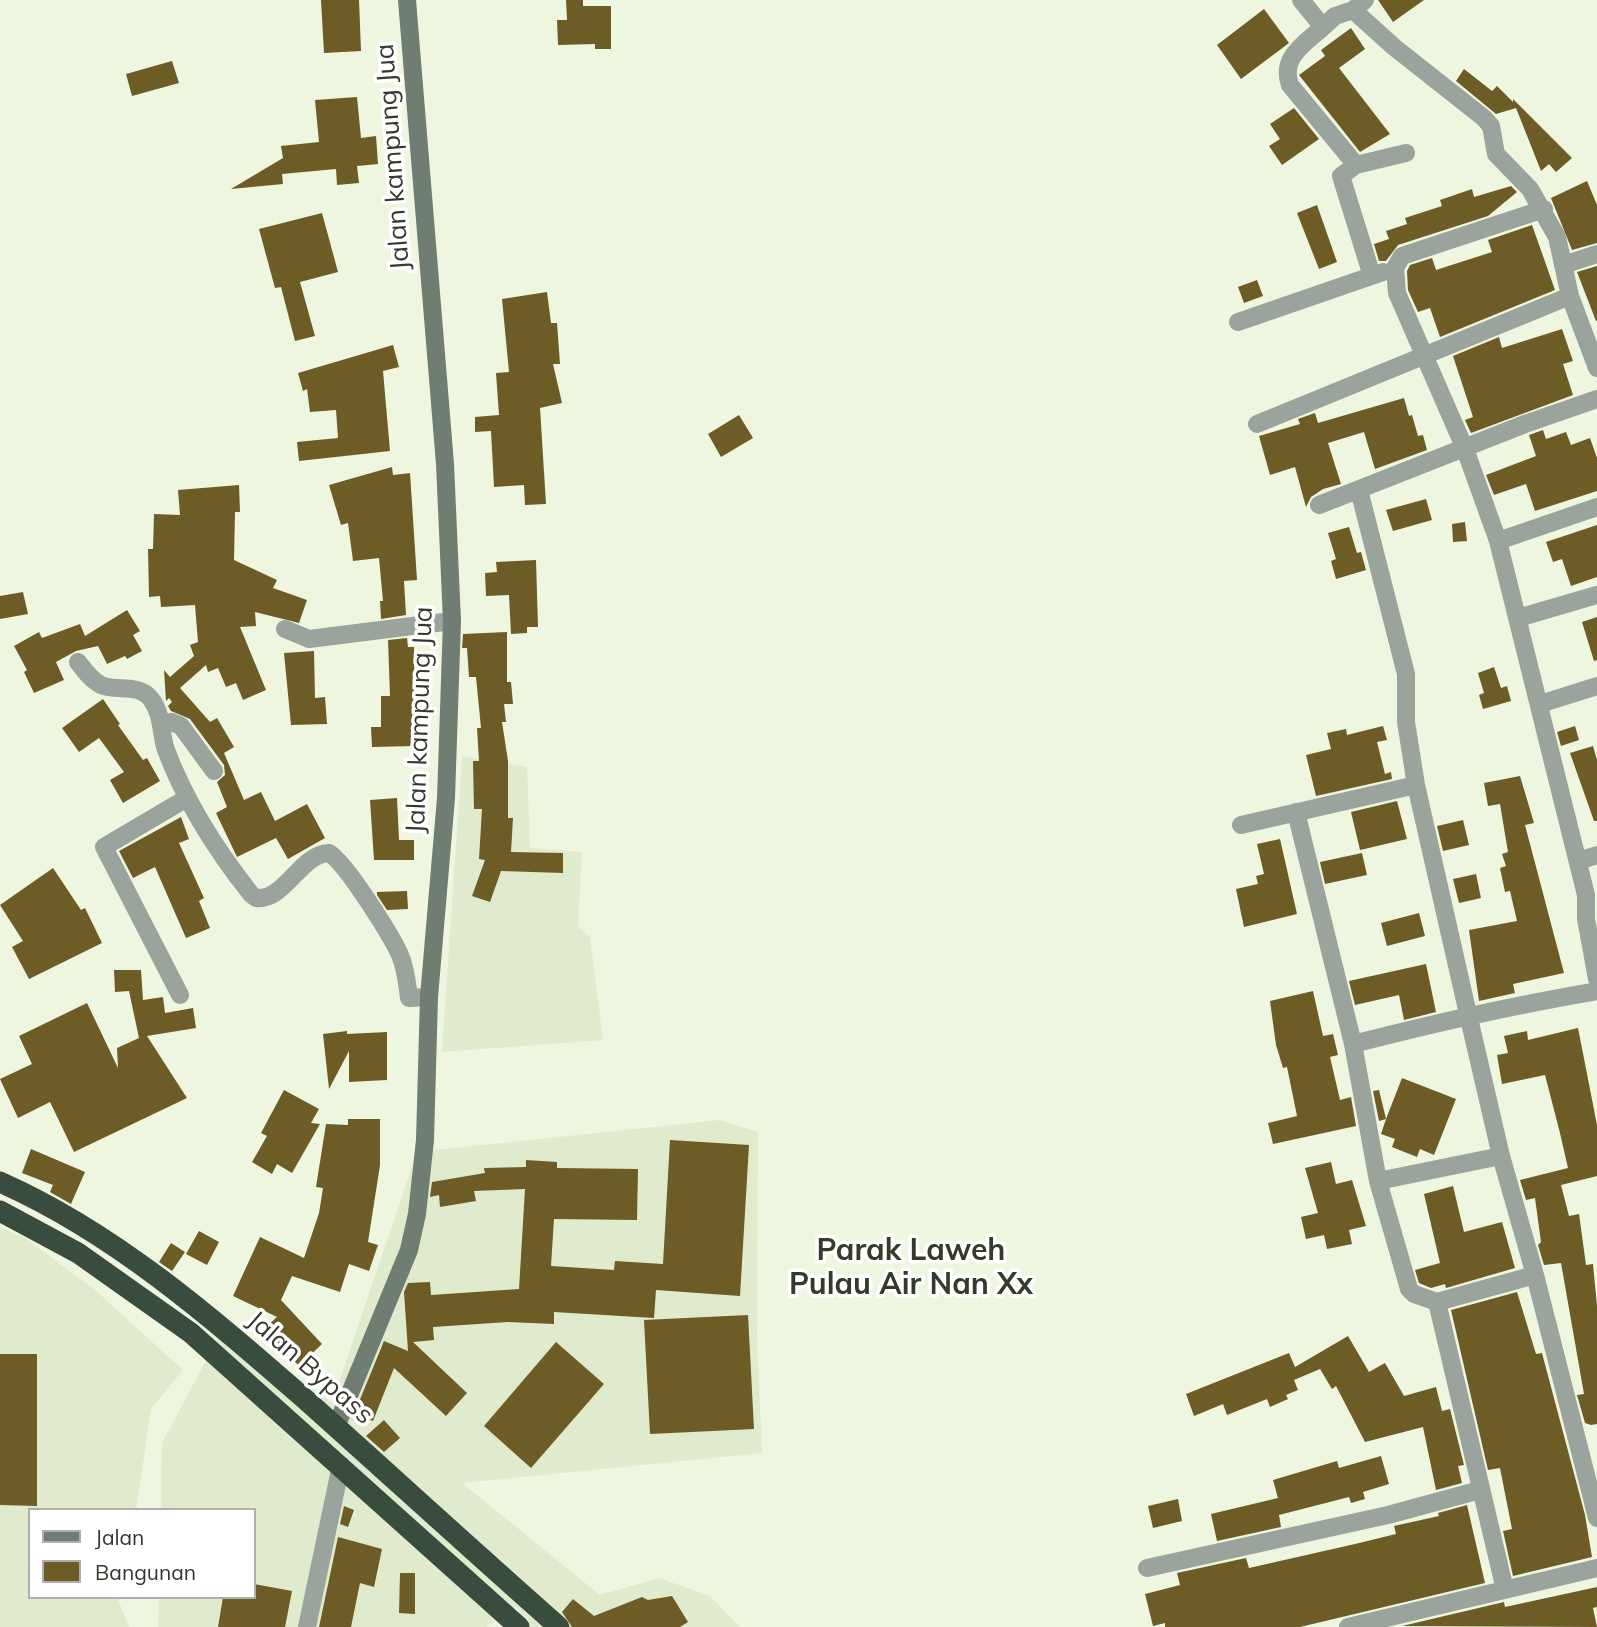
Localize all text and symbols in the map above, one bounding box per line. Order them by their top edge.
street label: Jalan kampung Jua [370,43,416,271]
street label: Jalan kampung Jua [400,606,440,834]
district label: Parak Laweh Pulau Air Nan Xx [789,1233,1033,1304]
street label: Jalan Bypass [241,1305,379,1431]
legend [28,1508,256,1599]
text: Jalan [95,1524,144,1550]
text: Bangunan [95,1559,196,1585]

